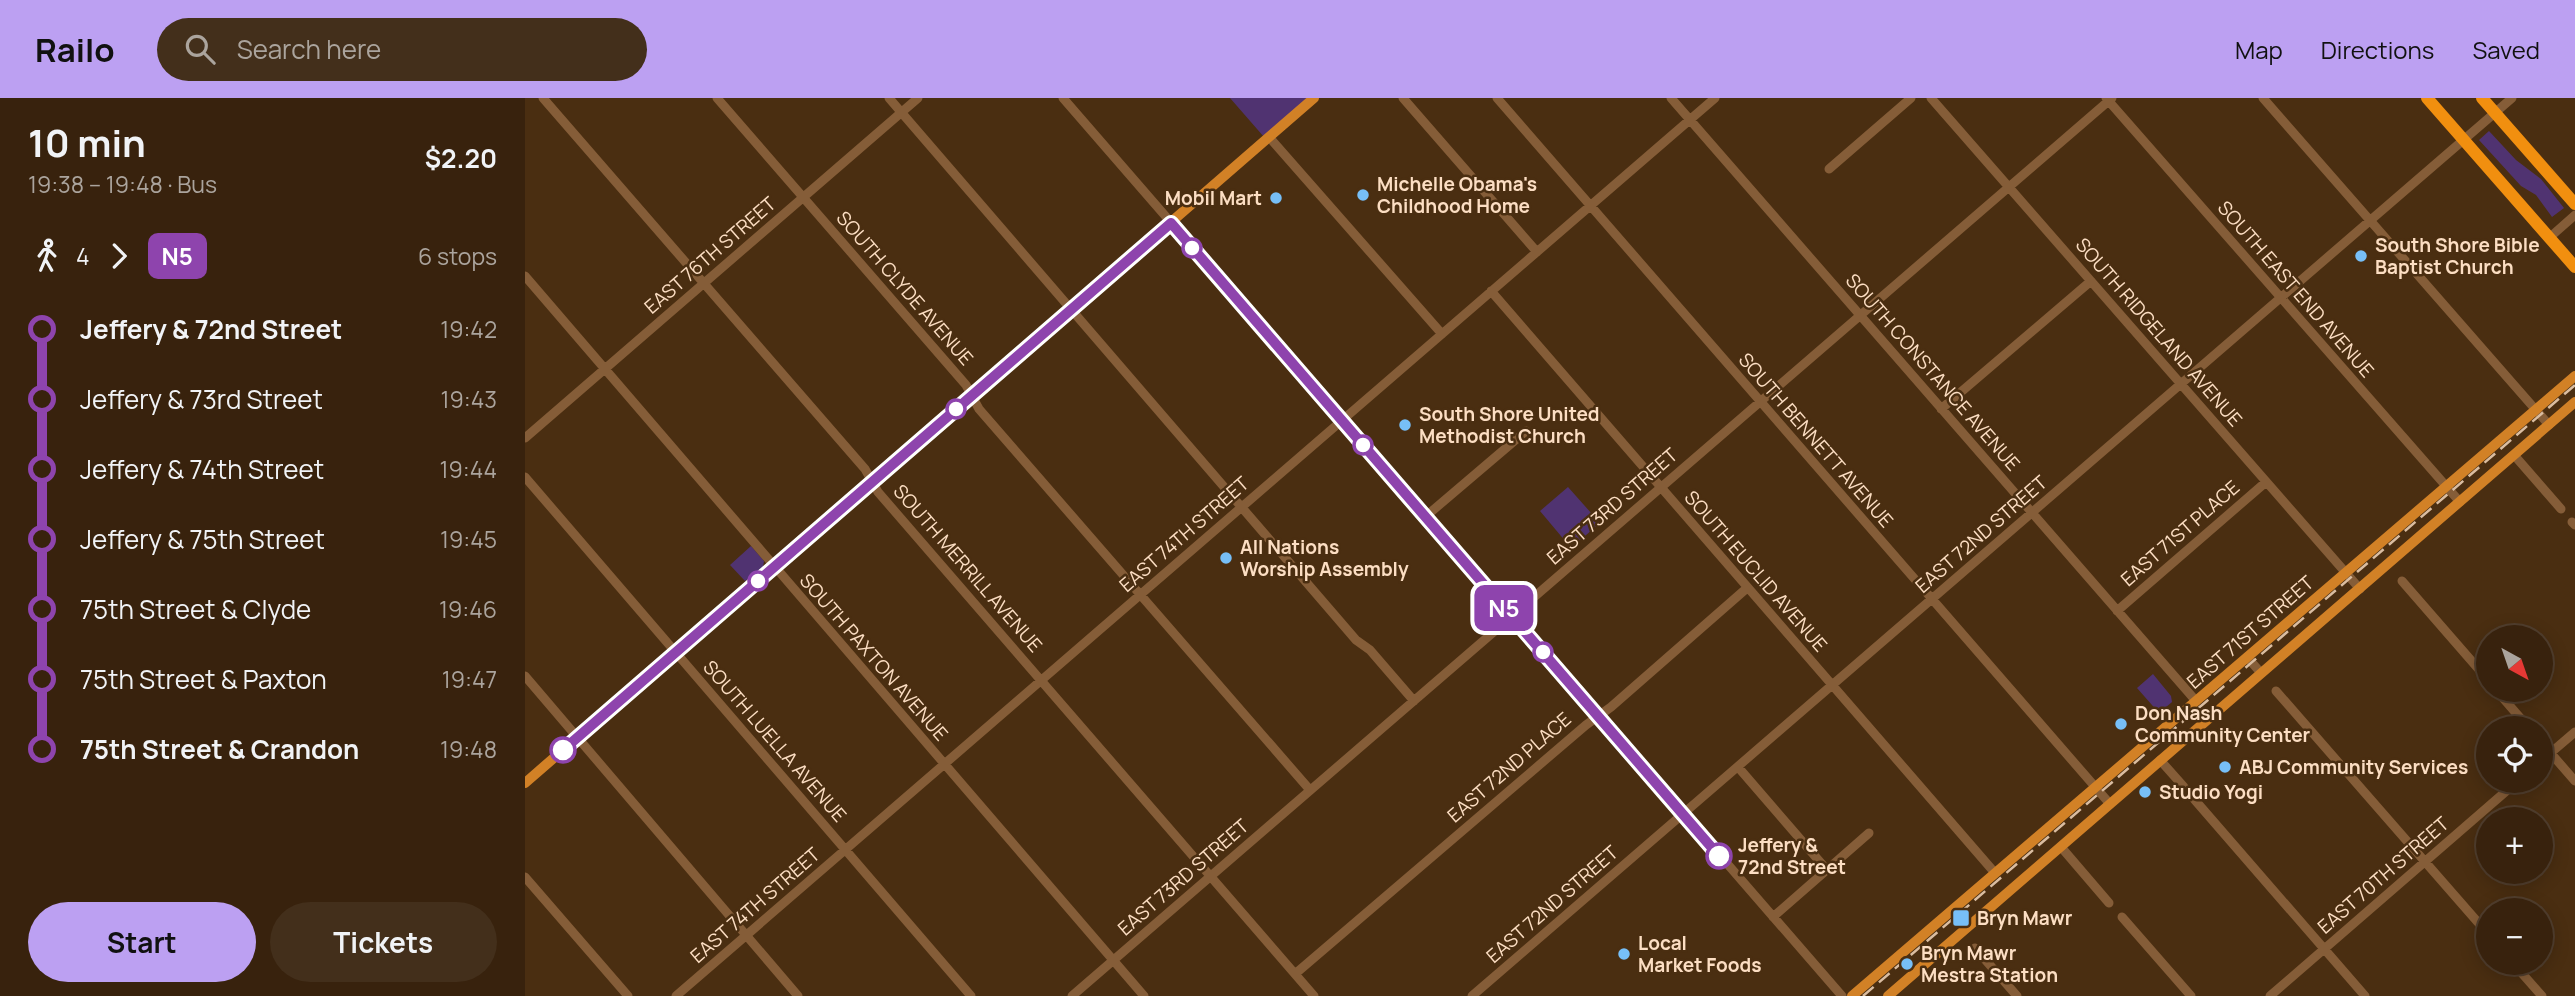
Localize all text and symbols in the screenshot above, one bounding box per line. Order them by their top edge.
search box [157,18,647,81]
text: Railo [35,27,115,72]
icon: search [181,30,219,68]
text: Search here [237,31,381,67]
text: Map [2235,33,2283,66]
text: Directions [2321,33,2434,66]
text: Saved [2472,33,2540,66]
text: 10 min [28,116,146,168]
text: $2.20 [425,140,497,176]
text: 19:38 – 19:48 · Bus [28,168,217,200]
place label: Michelle Obama's Childhood Home [1377,171,1537,219]
place label: Mobil Mart [1165,185,1262,211]
marker: Michelle Obama's Childhood Home [1355,187,1371,203]
street label: EAST 76TH STREET [639,190,782,319]
marker: Mobil Mart [1268,190,1284,206]
street label: SOUTH EAST END AVENUE [2212,195,2380,383]
street label: SOUTH CLYDE AVENUE [831,205,979,371]
street label: SOUTH RIDGELAND AVENUE [2070,232,2248,432]
place label: South Shore Bible Baptist Church [2375,232,2540,280]
icon: walk [28,237,66,275]
icon: forward [100,237,138,275]
unlabelled marker [1182,238,1202,258]
text: N5 [162,239,193,272]
text: 4 [76,240,90,272]
text: 6 stops [418,240,497,272]
marker: South Shore Bible Baptist Church [2353,248,2369,264]
street label: SOUTH CONSTANCE AVENUE [1840,268,2026,476]
text: Jeffery & 72nd Street [80,311,342,347]
text: 19:42 [440,313,497,345]
street label: SOUTH BENNETT AVENUE [1733,347,1899,533]
text: Jeffery & 73rd Street [80,381,323,417]
text: 19:43 [441,383,497,415]
unlabelled marker [946,399,966,419]
place label: South Shore United Methodist Church [1419,401,1600,449]
marker: South Shore United Methodist Church [1397,417,1413,433]
unlabelled marker [1353,435,1373,455]
street label: EAST 73RD STREET [1541,442,1683,570]
text: Jeffery & 74th Street [80,451,324,487]
text: 19:44 [440,453,497,485]
street label: EAST 72ND STREET [1910,469,2053,598]
street label: EAST 74TH STREET [1114,470,1255,598]
street label: EAST 71ST PLACE [2115,474,2245,592]
street label: SOUTH MERRILL AVENUE [888,479,1048,657]
street label: SOUTH EUCLID AVENUE [1679,485,1833,657]
text: Jeffery & 75th Street [80,521,325,557]
text: 19:45 [440,523,497,555]
place label: All Nations Worship Assembly [1240,534,1409,582]
marker: All Nations Worship Assembly [1218,550,1234,566]
street label: SOUTH PAXTON AVENUE [794,568,954,746]
street label: EAST 71ST STREET [2181,569,2319,694]
unlabelled marker [748,571,768,591]
line badge: N5 [1473,585,1535,631]
text: 75th Street & Clyde [80,591,311,627]
text: N5 [1488,591,1520,624]
text: 19:46 [439,593,497,625]
north arrow [2476,625,2553,702]
map controls [2476,625,2553,975]
unlabelled marker [1533,642,1553,662]
street label: SOUTH LUELLA AVENUE [698,655,852,827]
text: 75th Street & Paxton [80,661,327,697]
text: 19:47 [442,663,497,695]
place label: Don Nash Community Center [2135,700,2311,748]
street label: EAST 72ND PLACE [1442,706,1576,828]
marker: Don Nash Community Center [2113,716,2129,732]
button: locate [2476,716,2553,793]
text: 75th Street & Crandon [80,731,359,767]
text: 19:48 [440,733,497,765]
unlabelled marker [550,737,576,763]
place label: ABJ Community Services [2239,754,2468,780]
marker: ABJ Community Services [2217,759,2233,775]
place label: Studio Yogi [2159,779,2263,805]
marker: Studio Yogi [2137,784,2153,800]
button: + [2476,807,2553,884]
street label: EAST 70TH STREET [2312,810,2455,939]
street label: EAST 73RD STREET [1112,813,1254,941]
place label: Jeffery & 72nd Street [1738,832,1846,880]
street label: EAST 72ND STREET [1481,839,1624,968]
street label: EAST 74TH STREET [685,841,826,969]
marker: Jeffery & 72nd Street [1706,843,1732,869]
button: − [2476,898,2553,975]
button: Start [28,902,256,982]
button: Tickets [270,902,497,982]
place label: Bryn Mawr [1977,905,2073,931]
marker: Bryn Mawr [1951,908,1971,928]
place label: Local Market Foods [1638,930,1761,978]
place label: Bryn Mawr Mestra Station [1921,940,2058,988]
marker: Local Market Foods [1616,946,1632,962]
marker: Bryn Mawr Mestra Station [1899,956,1915,972]

